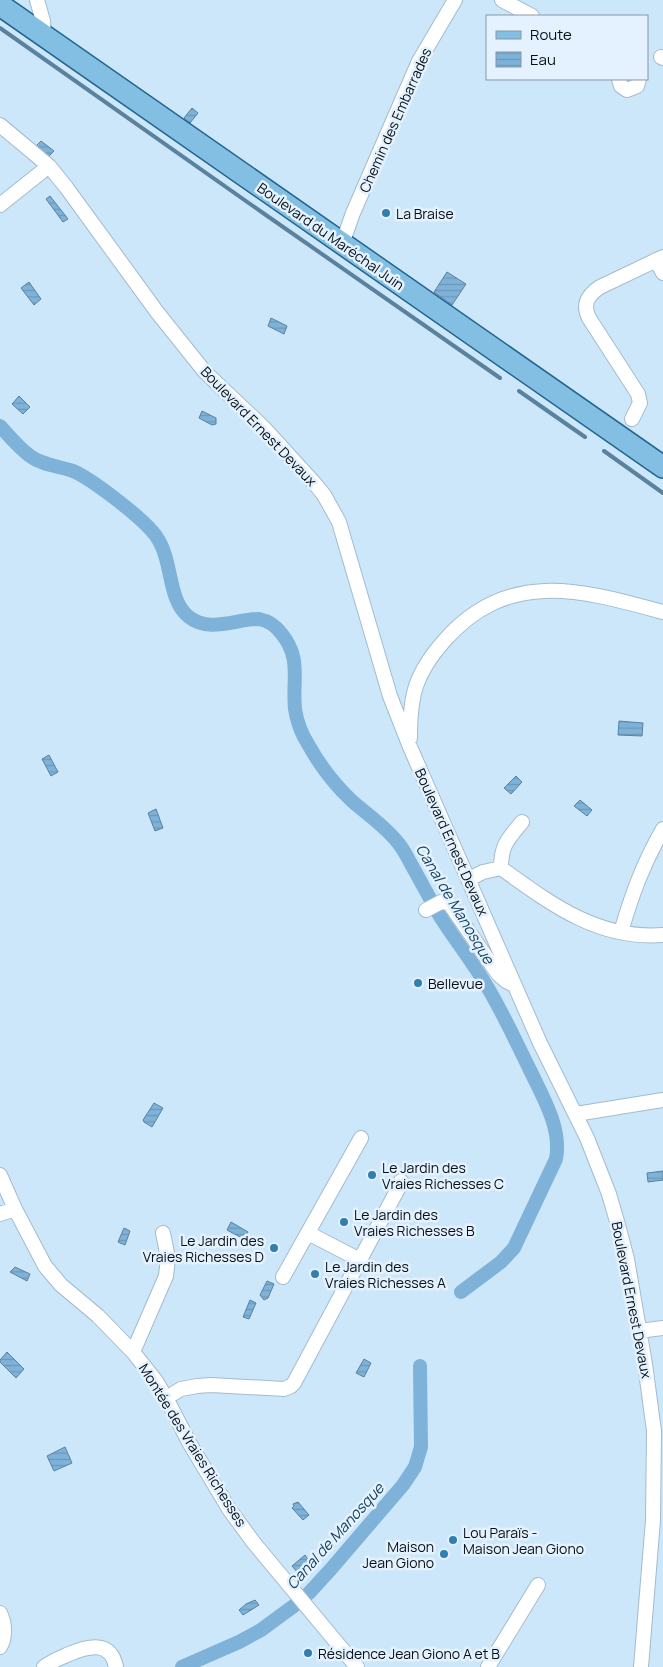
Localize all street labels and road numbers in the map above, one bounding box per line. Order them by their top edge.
street label: Chemin des Embarrades [354,45,436,195]
street label: Boulevard du Maréchal Juin [254,178,408,294]
street label: Boulevard Ernest Devaux [197,362,322,490]
street label: Boulevard Ernest Devaux [411,765,493,919]
street label: Boulevard Ernest Devaux [607,1220,657,1381]
street label: Montée des Vraies Richesses [135,1360,251,1530]

